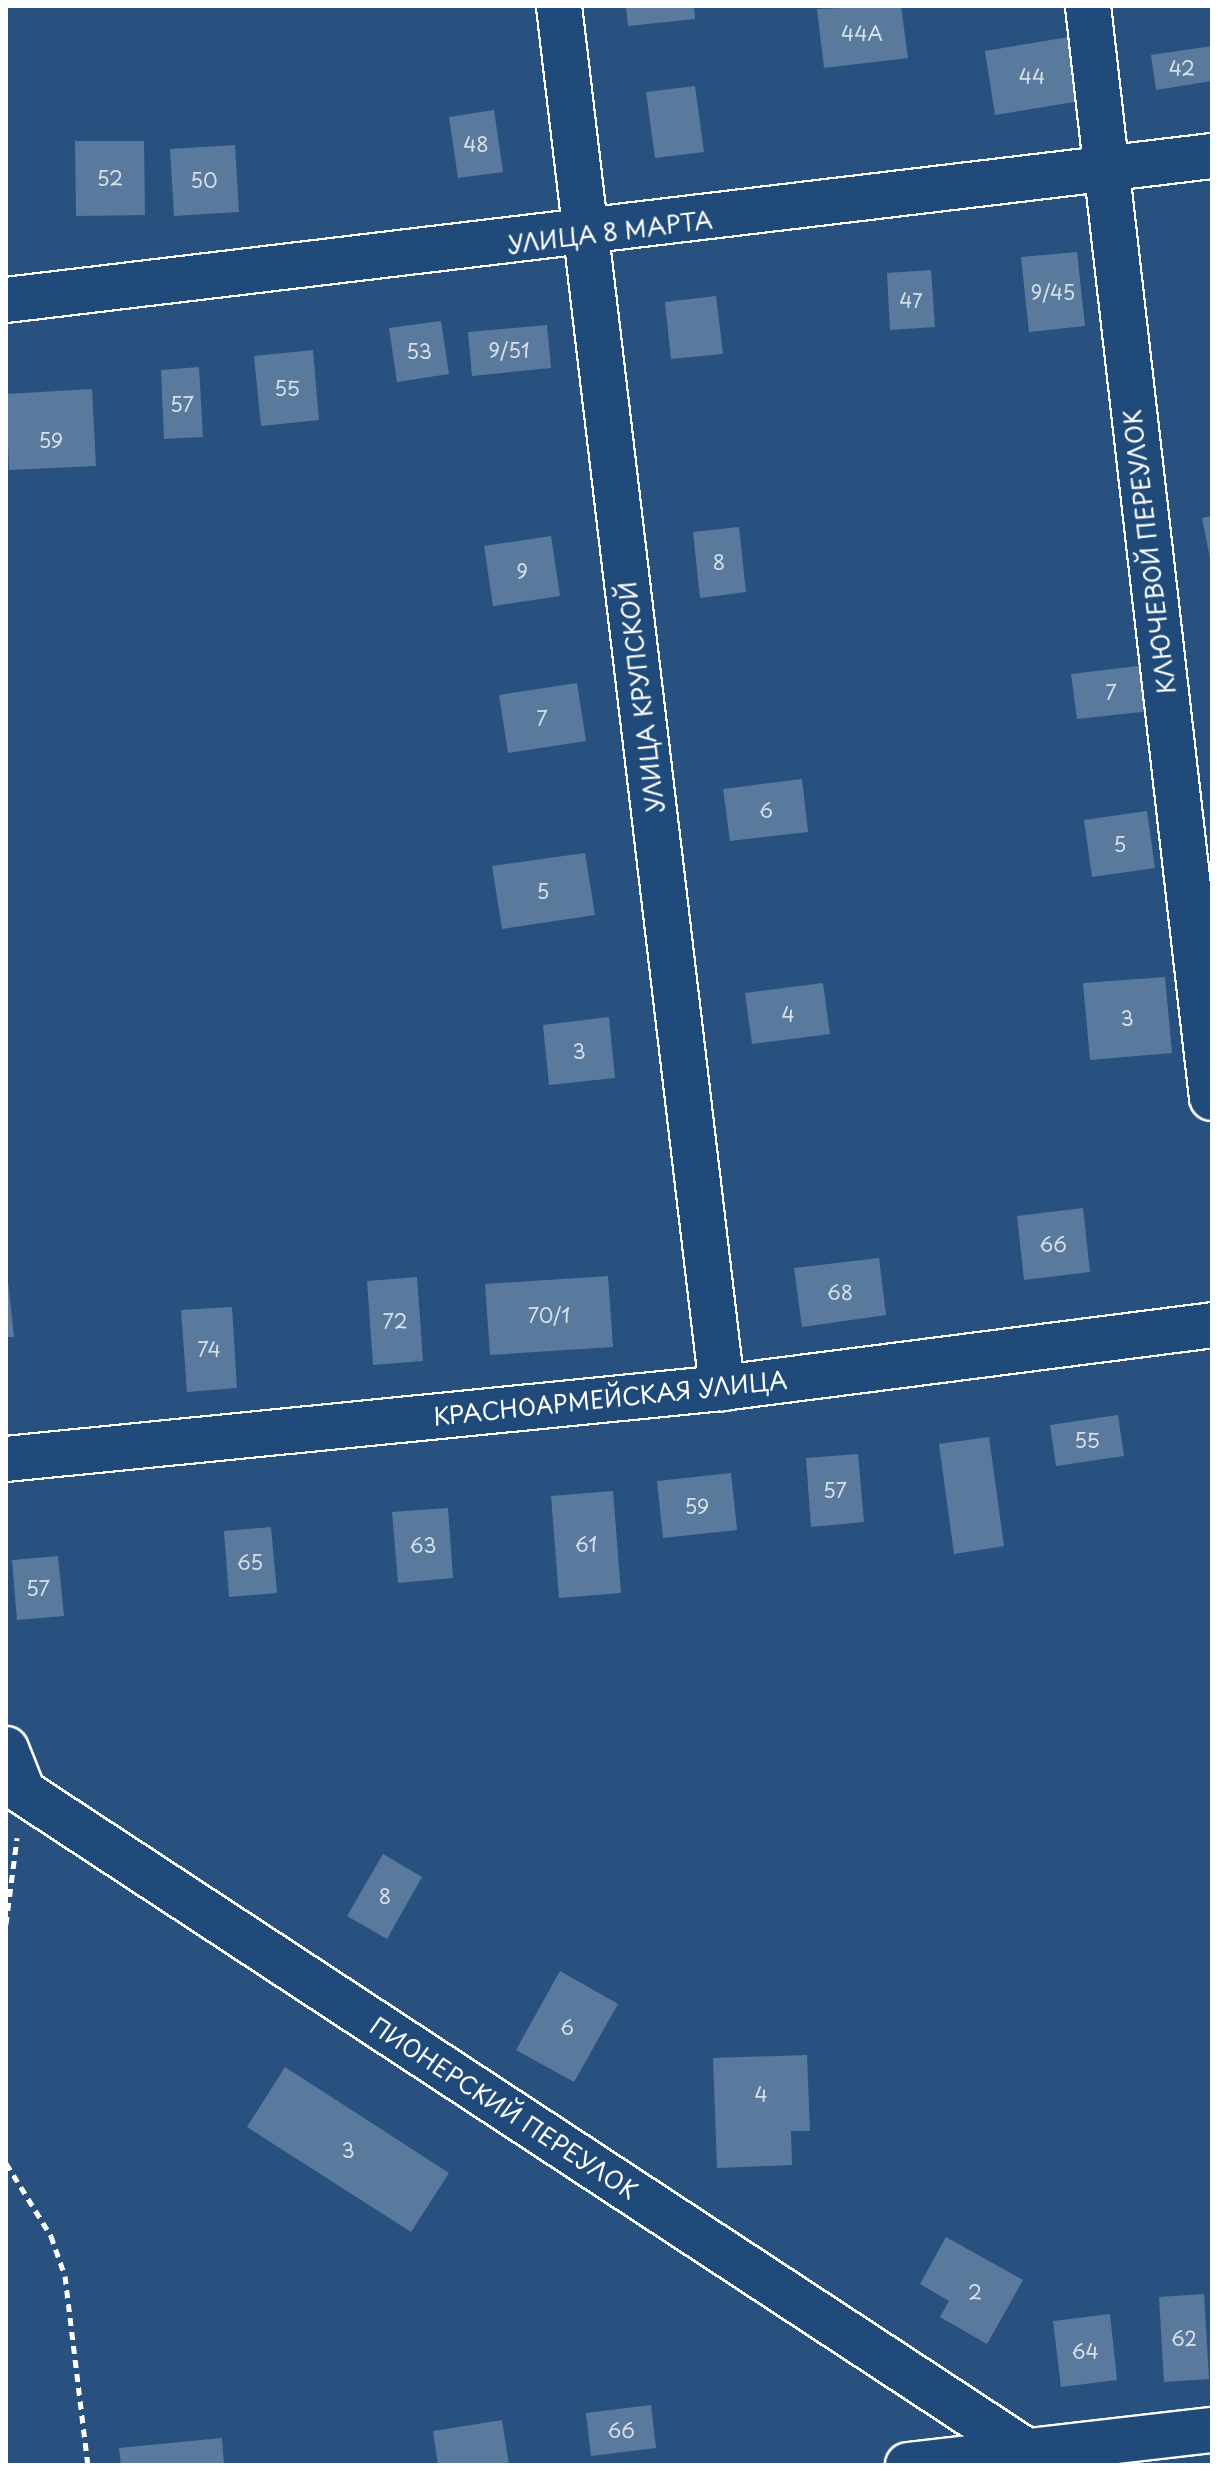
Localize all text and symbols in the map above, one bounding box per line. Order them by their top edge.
house number: 44А [841,21,883,45]
house number: 42 [1169,56,1195,80]
house number: 44 [1019,64,1045,88]
house number: 48 [463,132,489,156]
house number: 52 [97,166,123,190]
house number: 50 [190,168,218,192]
street label: УЛИЦА 8 МАРТА [504,205,716,259]
house number: 9/45 [1031,280,1075,304]
house number: 47 [899,288,923,312]
house number: 9/51 [488,338,530,362]
house number: 53 [406,339,432,363]
house number: 55 [274,376,300,400]
house number: 57 [170,392,194,416]
street label: КЛЮЧЕВОЙ ПЕРЕУЛОК [1117,407,1181,697]
house number: 59 [39,428,63,452]
house number: 8 [713,550,725,574]
house number: 9 [516,559,528,583]
street label: УЛИЦА КРУПСКОЙ [612,579,670,815]
house number: 7 [1105,680,1117,704]
house number: 7 [536,706,548,730]
house number: 6 [759,798,773,822]
house number: 5 [1114,832,1126,856]
house number: 5 [537,879,549,903]
house number: 4 [781,1002,795,1026]
house number: 3 [1120,1006,1134,1030]
house number: 3 [572,1039,586,1063]
house number: 66 [1039,1232,1067,1256]
house number: 68 [827,1280,853,1304]
house number: 70/1 [528,1303,570,1327]
house number: 72 [382,1309,408,1333]
house number: 74 [197,1337,221,1361]
street label: КРАСНОАРМЕЙСКАЯ УЛИЦА [432,1365,788,1431]
house number: 55 [1074,1428,1100,1452]
house number: 57 [823,1478,847,1502]
house number: 59 [685,1494,709,1518]
house number: 61 [575,1532,597,1556]
house number: 63 [410,1533,436,1557]
house number: 65 [237,1550,263,1574]
house number: 57 [26,1576,50,1600]
house number: 8 [379,1884,391,1908]
street label: ПИОНЕРСКИЙ ПЕРЕУЛОК [364,2010,644,2206]
house number: 6 [560,2015,574,2039]
house number: 4 [754,2082,768,2106]
house number: 3 [341,2138,355,2162]
house number: 2 [968,2280,982,2304]
house number: 62 [1171,2326,1197,2350]
house number: 64 [1071,2339,1099,2363]
house number: 66 [607,2418,635,2442]

